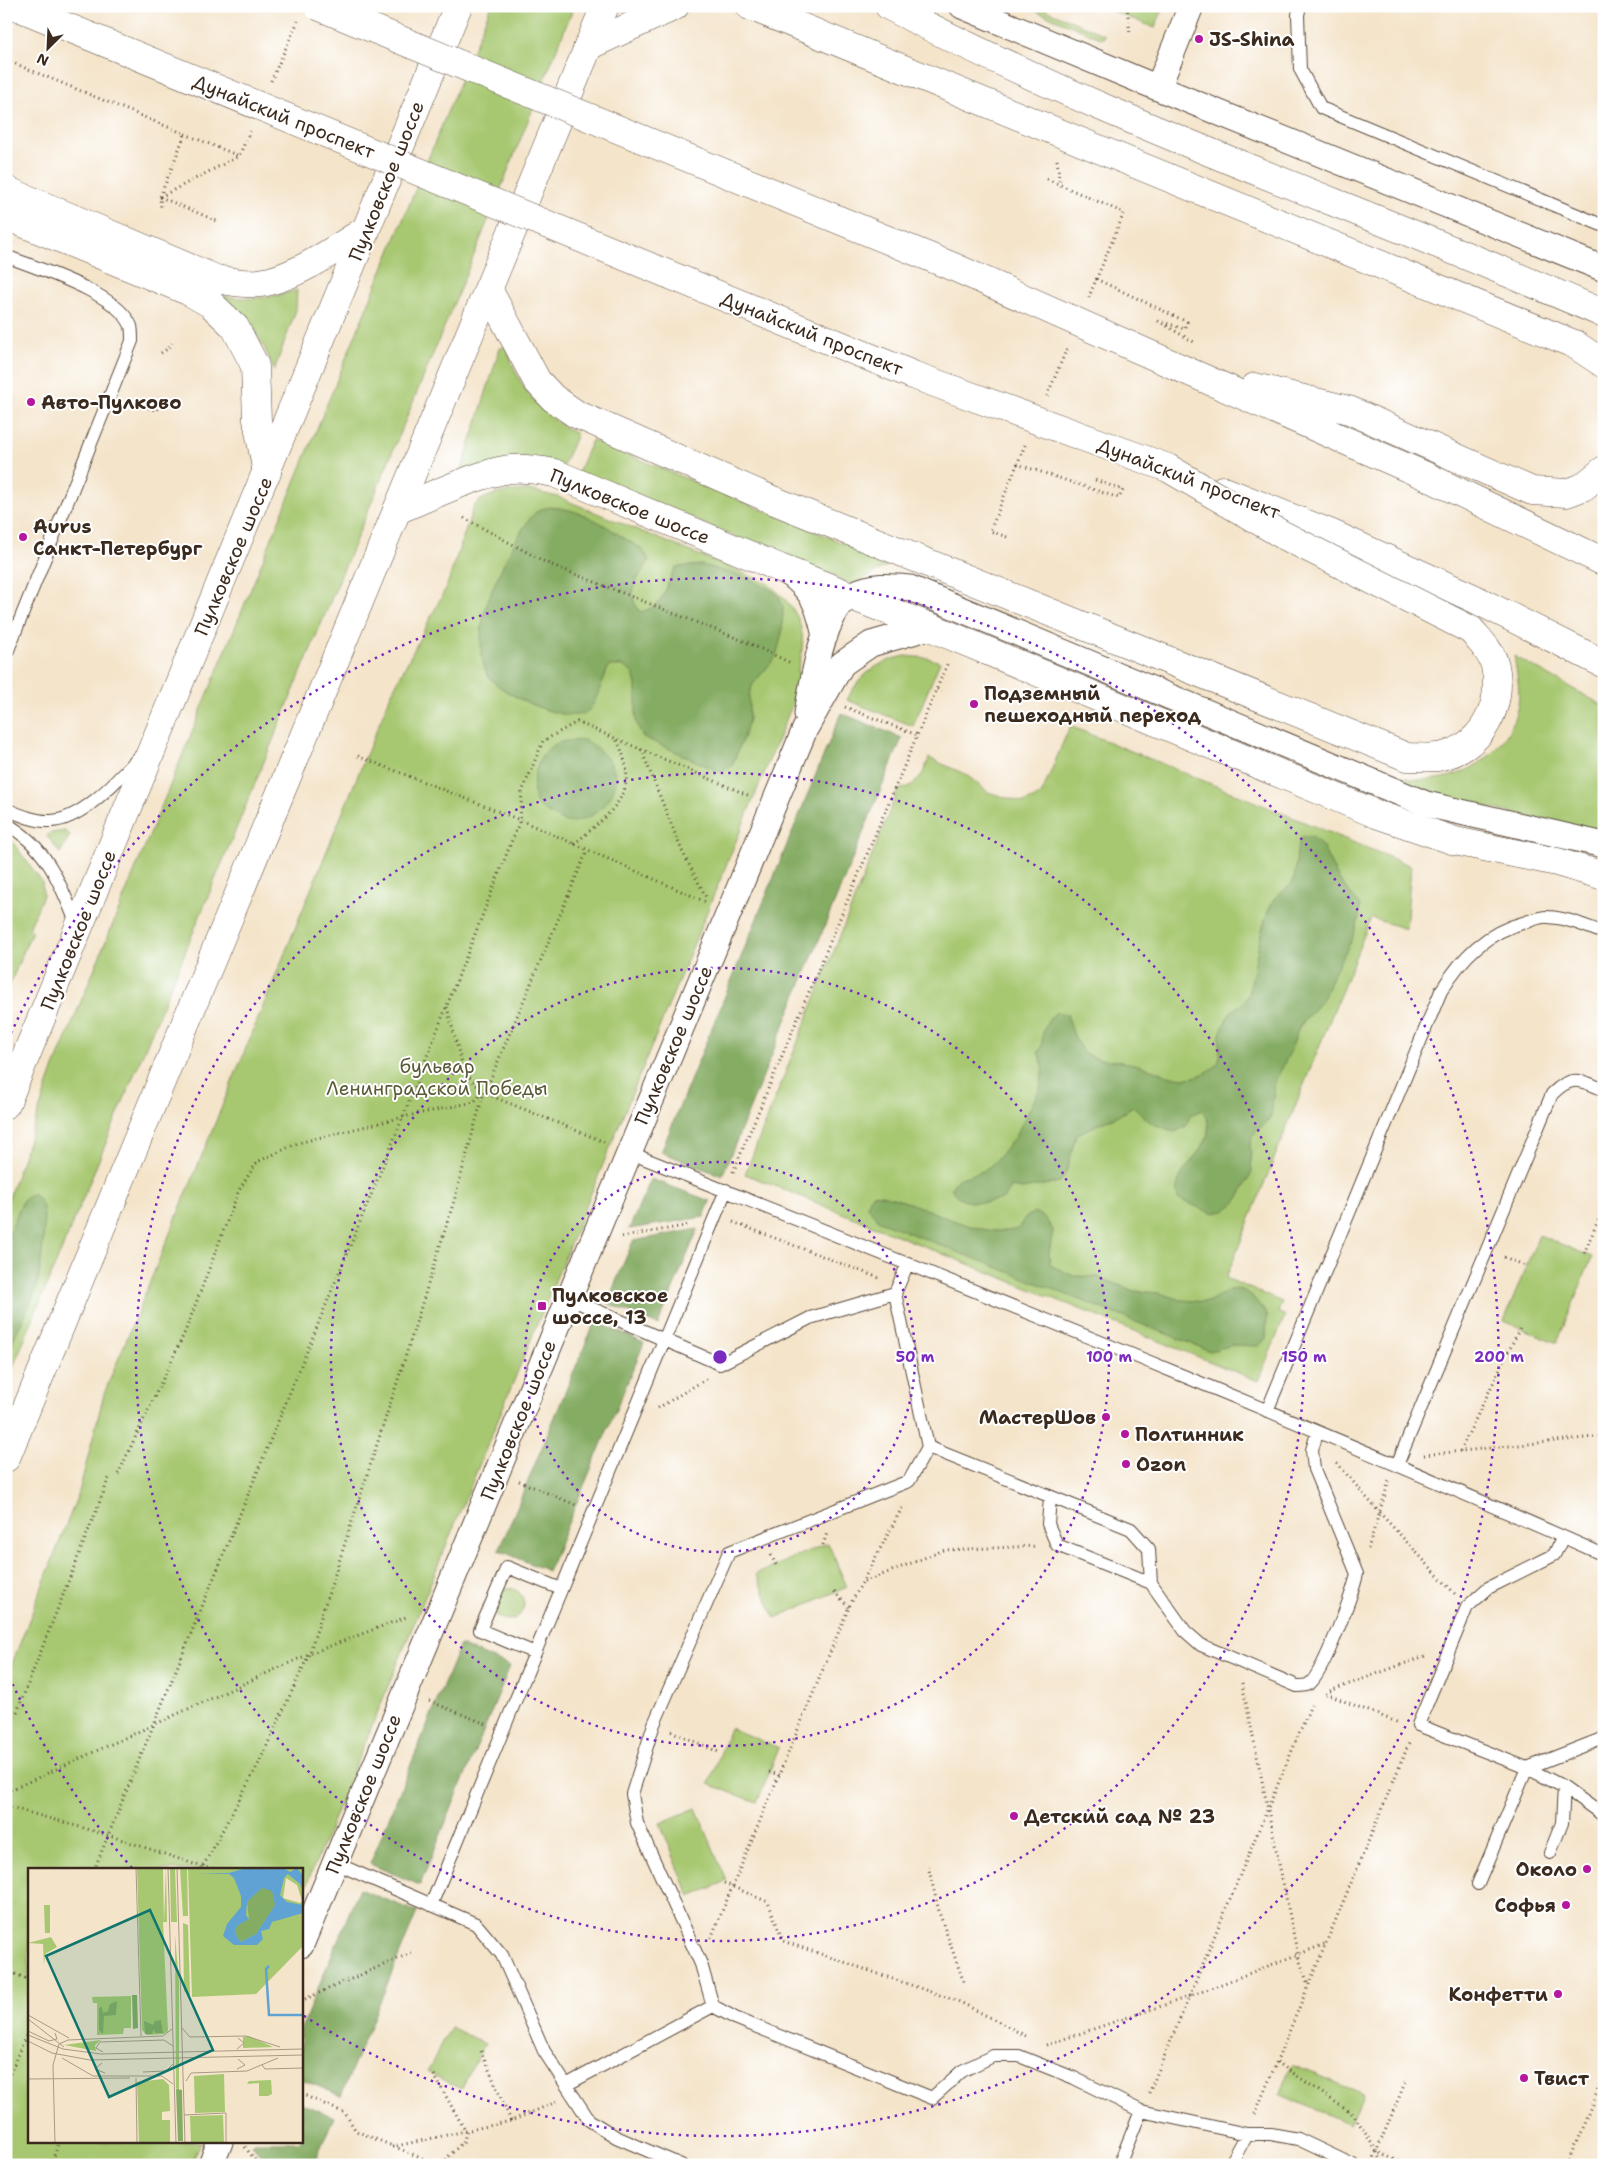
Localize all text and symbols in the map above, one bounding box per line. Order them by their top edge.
north arrow [22,22,72,72]
place label: JS-Shina [1209,27,1295,52]
marker: JS-Shina [1193,33,1205,45]
text: N [34,49,51,70]
street label: Дунайский проспект [189,69,379,165]
street label: Пулковское шоссе [343,98,430,265]
street label: Дунайский проспект [717,286,907,382]
place label: Авто-Пулково [41,390,182,415]
marker: Авто-Пулково [25,396,37,408]
street label: Дунайский проспект [1094,432,1284,525]
street label: Пулковское шоссе [546,463,713,550]
street label: Пулковское шоссе [189,473,278,639]
place label: Aurus Санкт-Петербург [33,514,203,561]
marker: Aurus Санкт-Петербург [17,531,29,543]
place label: Подземный пешеходный переход [984,681,1202,728]
marker: Подземный пешеходный переход [968,698,980,710]
street label: Пулковское шоссе [35,847,122,1014]
street label: Пулковское шоссе [629,962,718,1128]
park label: бульвар Ленинградской Победы [326,1054,548,1101]
place label: Пулковское шоссе, 13 [552,1283,668,1330]
marker: Пулковское шоссе, 13 [536,1300,548,1312]
street label: Пулковское шоссе [475,1337,562,1504]
text: 50 m [896,1347,935,1367]
text: 100 m [1086,1347,1132,1367]
text: 150 m [1281,1347,1327,1367]
text: 200 m [1474,1347,1524,1367]
centre of rings [711,1348,729,1366]
place label: МастерШов [979,1405,1096,1430]
marker: МастерШов [1100,1411,1112,1423]
place label: Полтинник [1135,1422,1244,1447]
marker: Полтинник [1119,1428,1131,1440]
place label: Ozon [1136,1452,1186,1477]
marker: Ozon [1120,1458,1132,1470]
street label: Пулковское шоссе [320,1711,407,1878]
place label: Детский сад № 23 [1024,1804,1215,1829]
marker: Детский сад № 23 [1008,1810,1020,1822]
place label: Около [1516,1857,1577,1882]
marker: Около [1581,1863,1593,1875]
inset map [28,1868,302,2144]
place label: Софья [1494,1893,1556,1918]
marker: Софья [1560,1899,1572,1911]
place label: Конфетти [1448,1982,1548,2007]
marker: Конфетти [1552,1988,1564,2000]
place label: Твист [1534,2066,1590,2091]
marker: Твист [1518,2072,1530,2084]

